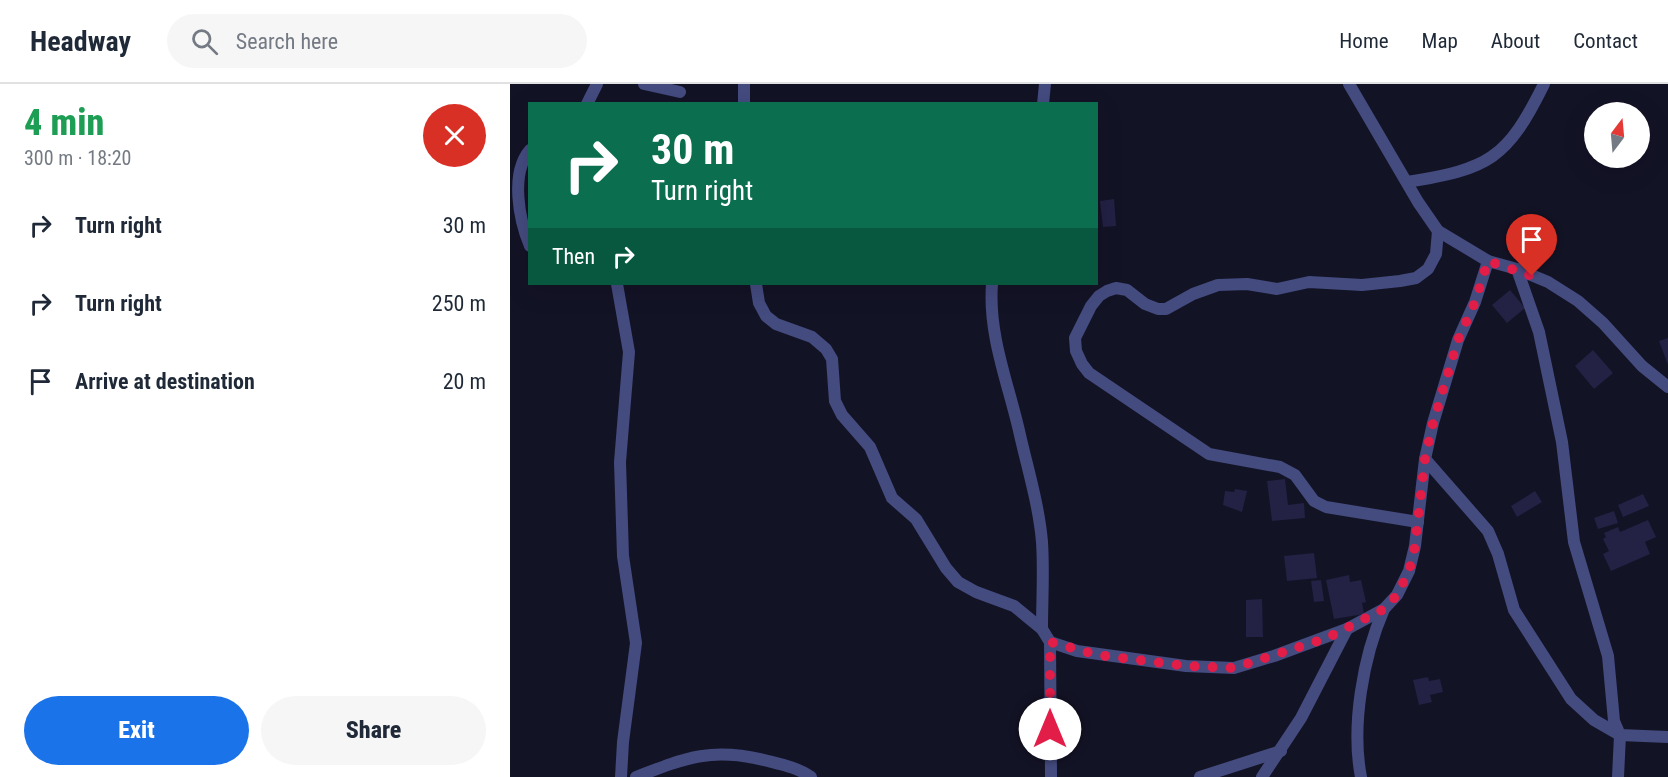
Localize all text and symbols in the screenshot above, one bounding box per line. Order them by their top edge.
search box [167,14,587,68]
text: Headway [30,25,131,58]
icon: search [188,25,221,58]
text: Search here [236,29,338,54]
text: Home [1339,29,1389,53]
text: Map [1422,29,1458,53]
text: About [1491,29,1540,53]
text: Contact [1573,29,1638,53]
text: 4 min [24,102,104,144]
north arrow [1584,102,1650,168]
map controls [1584,102,1650,168]
button: close [423,104,486,167]
text: 30 m [651,125,734,174]
icon: right [552,126,630,204]
text: 300 m · 18:20 [24,146,131,170]
text: Turn right [651,175,753,207]
icon: right [24,209,57,242]
text: Turn right [75,213,162,238]
text: 30 m [443,213,486,238]
pin [1506,214,1557,276]
icon: arrive [1515,223,1548,256]
icon: right [607,240,640,273]
text: Then [552,244,595,269]
icon: right [24,287,57,320]
text: Turn right [75,291,162,316]
text: 250 m [432,291,486,316]
icon: arrive [24,365,57,398]
text: Arrive at destination [75,369,255,394]
text: 20 m [443,369,486,394]
button: Exit [24,696,249,765]
button: Share [261,696,486,765]
position arrow [1018,697,1082,761]

